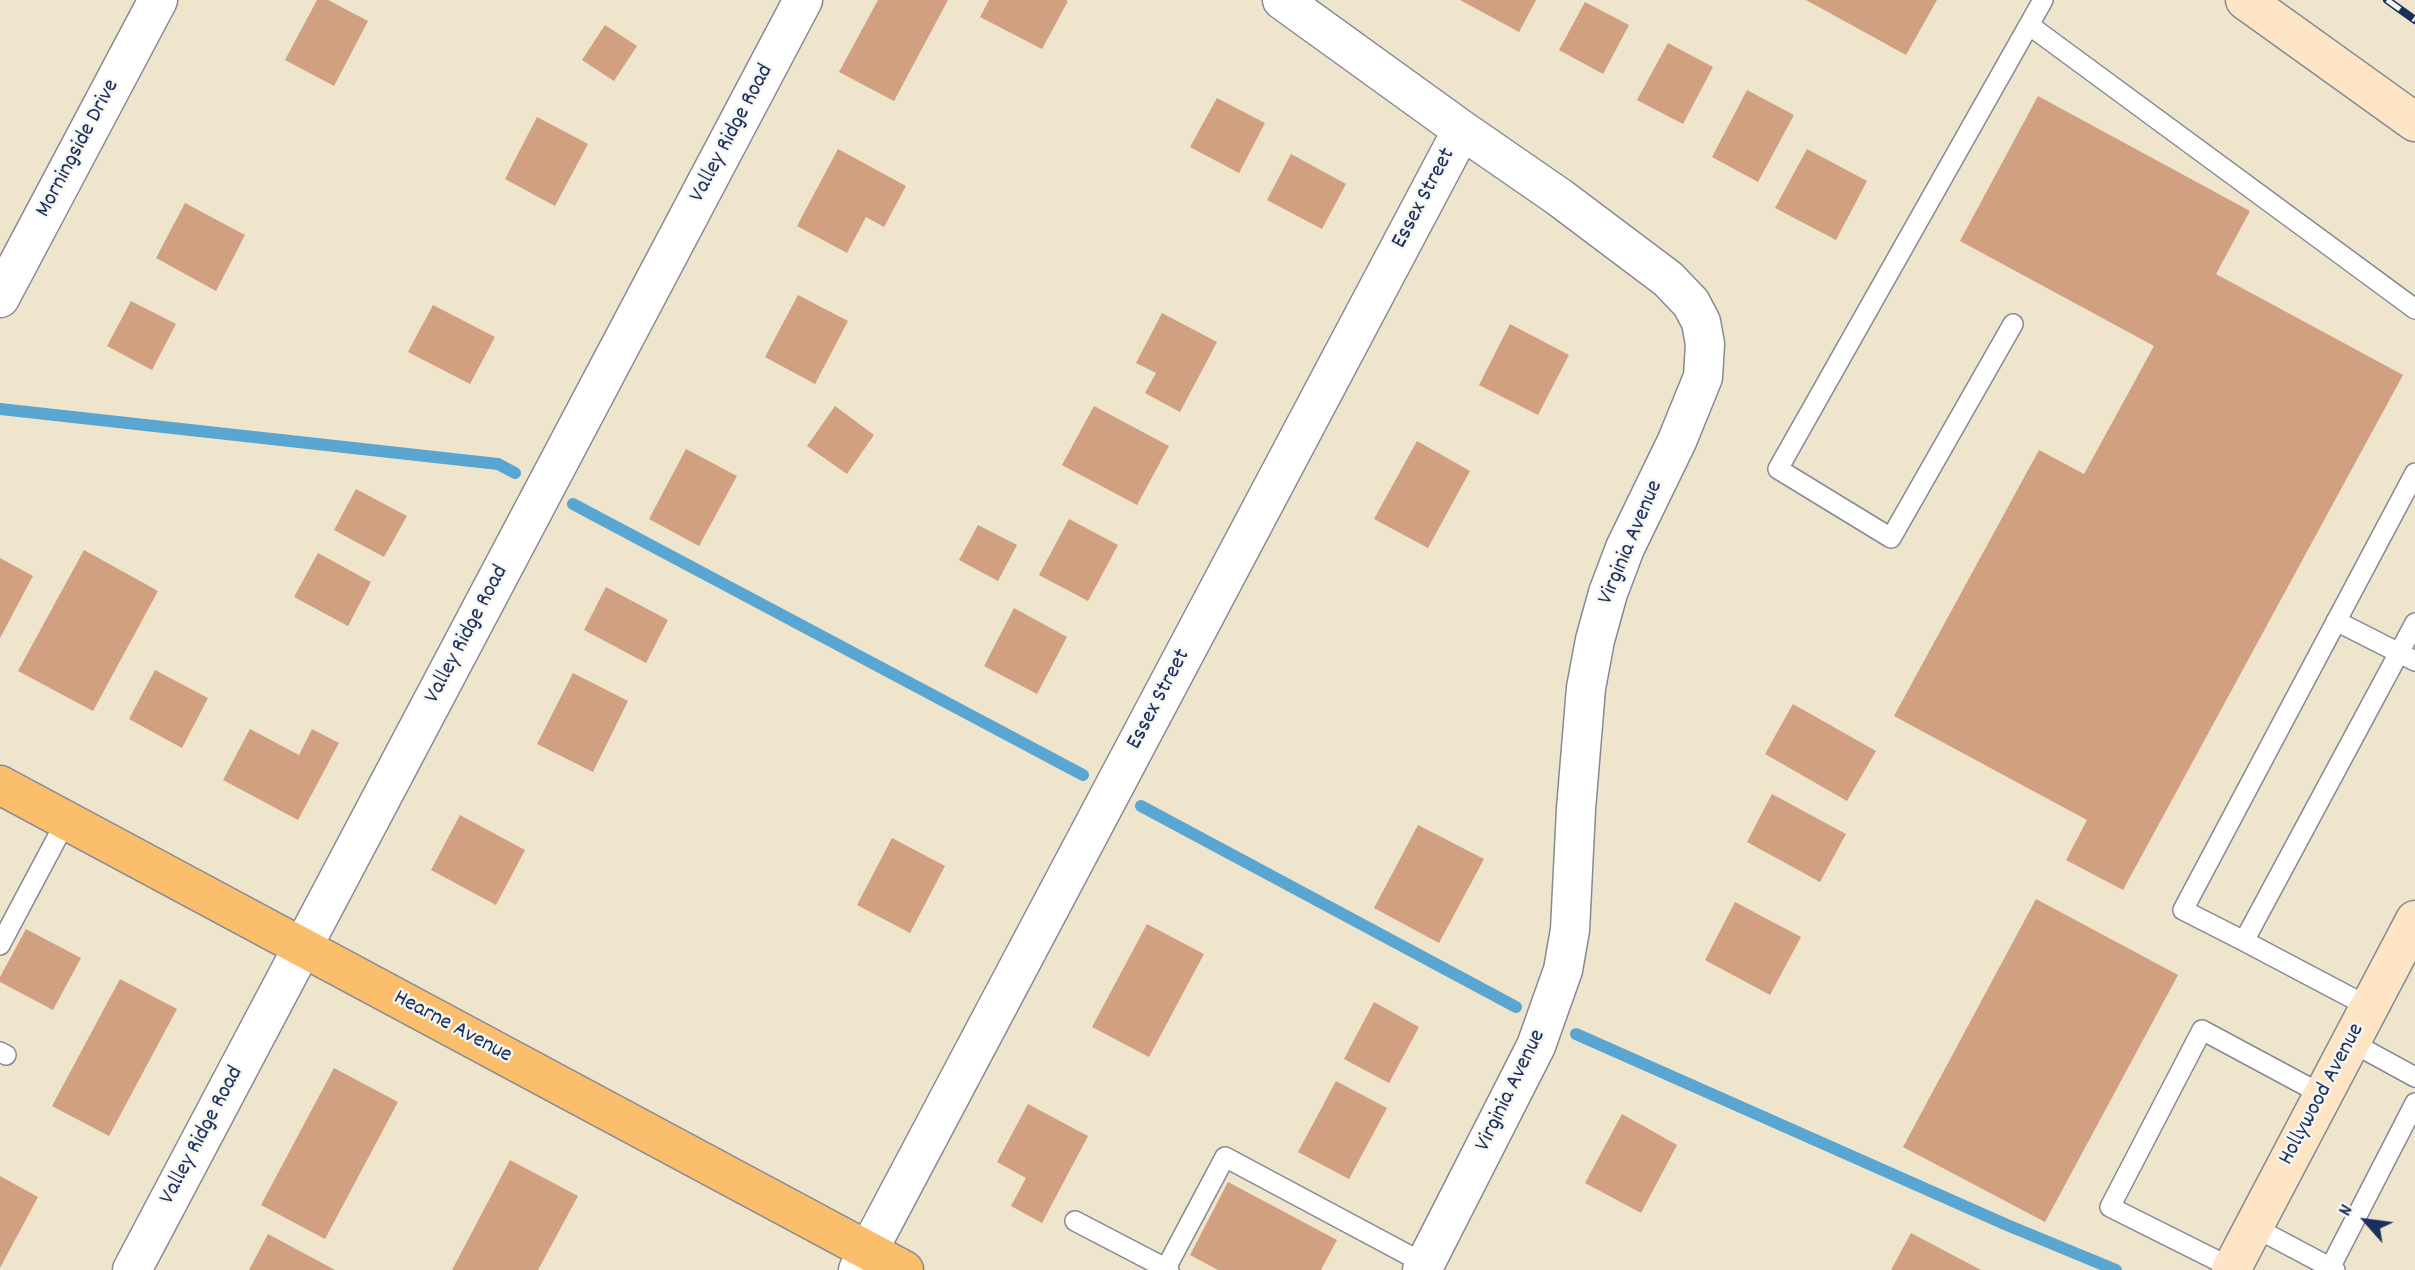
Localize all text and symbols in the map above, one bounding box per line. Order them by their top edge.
street label: Valley Ridge Road [685,60,781,208]
street label: Morningside Drive [31,75,127,223]
street label: Essex Street [1387,144,1463,254]
street label: Virginia Avenue [1594,477,1670,609]
street label: Valley Ridge Road [420,561,516,709]
street label: Essex Street [1122,645,1198,755]
street label: Hearne Avenue [388,985,516,1071]
street label: Hollywood Avenue [2274,1019,2372,1171]
street label: Virginia Avenue [1471,1026,1553,1156]
street label: Valley Ridge Road [155,1062,251,1210]
north arrow [2331,1186,2401,1256]
text: N [2333,1200,2361,1221]

